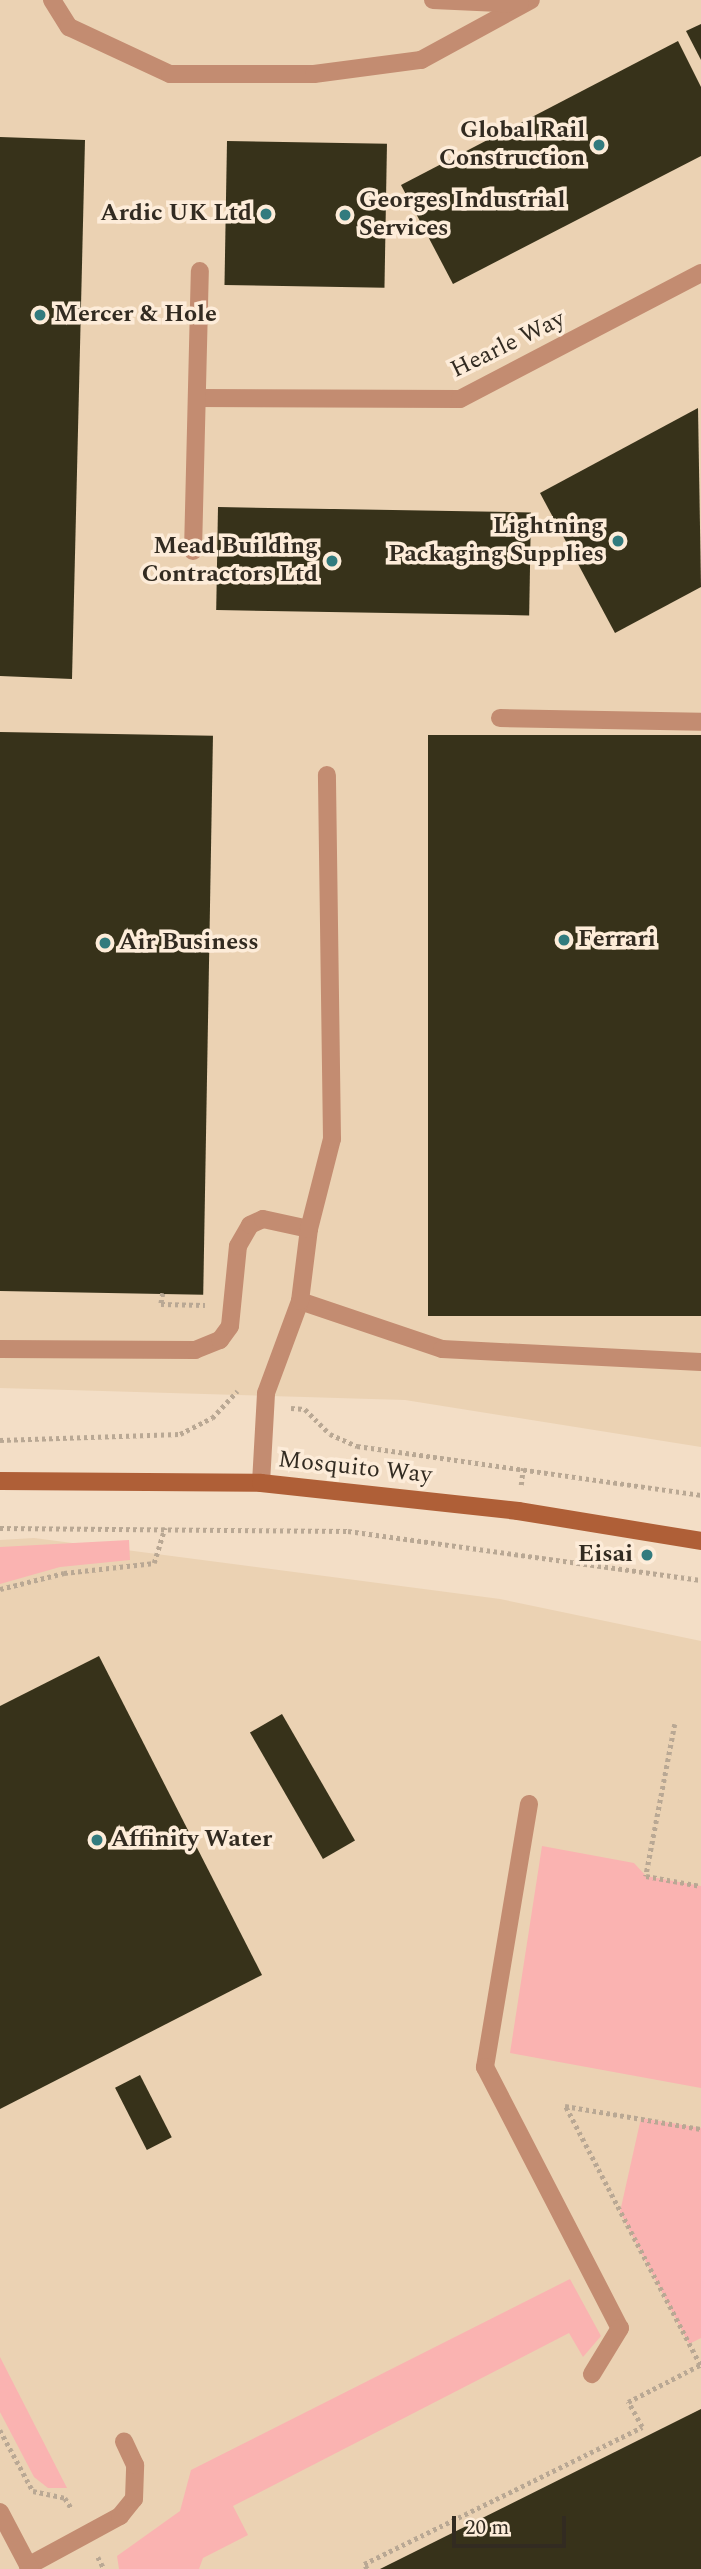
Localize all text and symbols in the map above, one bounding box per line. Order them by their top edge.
place label: Global Rail Construction [439,117,585,173]
marker: Global Rail Construction [591,137,607,153]
place label: Georges Industrial Services [359,187,565,243]
place label: Ardic UK Ltd [100,200,252,228]
marker: Ardic UK Ltd [258,206,274,222]
marker: Georges Industrial Services [337,207,353,223]
place label: Mercer & Hole [54,301,217,329]
street label: Hearle Way [446,305,570,385]
marker: Mercer & Hole [32,307,48,323]
place label: Lightning Packaging Supplies [388,513,604,569]
place label: Mead Building Contractors Ltd [142,533,318,589]
marker: Lightning Packaging Supplies [610,533,626,549]
marker: Mead Building Contractors Ltd [324,553,340,569]
place label: Ferrari [578,926,656,954]
place label: Air Business [119,929,259,957]
marker: Ferrari [556,932,572,948]
marker: Air Business [97,935,113,951]
street label: Mosquito Way [277,1446,433,1490]
place label: Eisai [578,1541,633,1569]
marker: Eisai [639,1547,655,1563]
place label: Affinity Water [111,1826,272,1854]
marker: Affinity Water [89,1832,105,1848]
scale bar [456,2502,570,2546]
text: 20 m [465,2512,509,2544]

